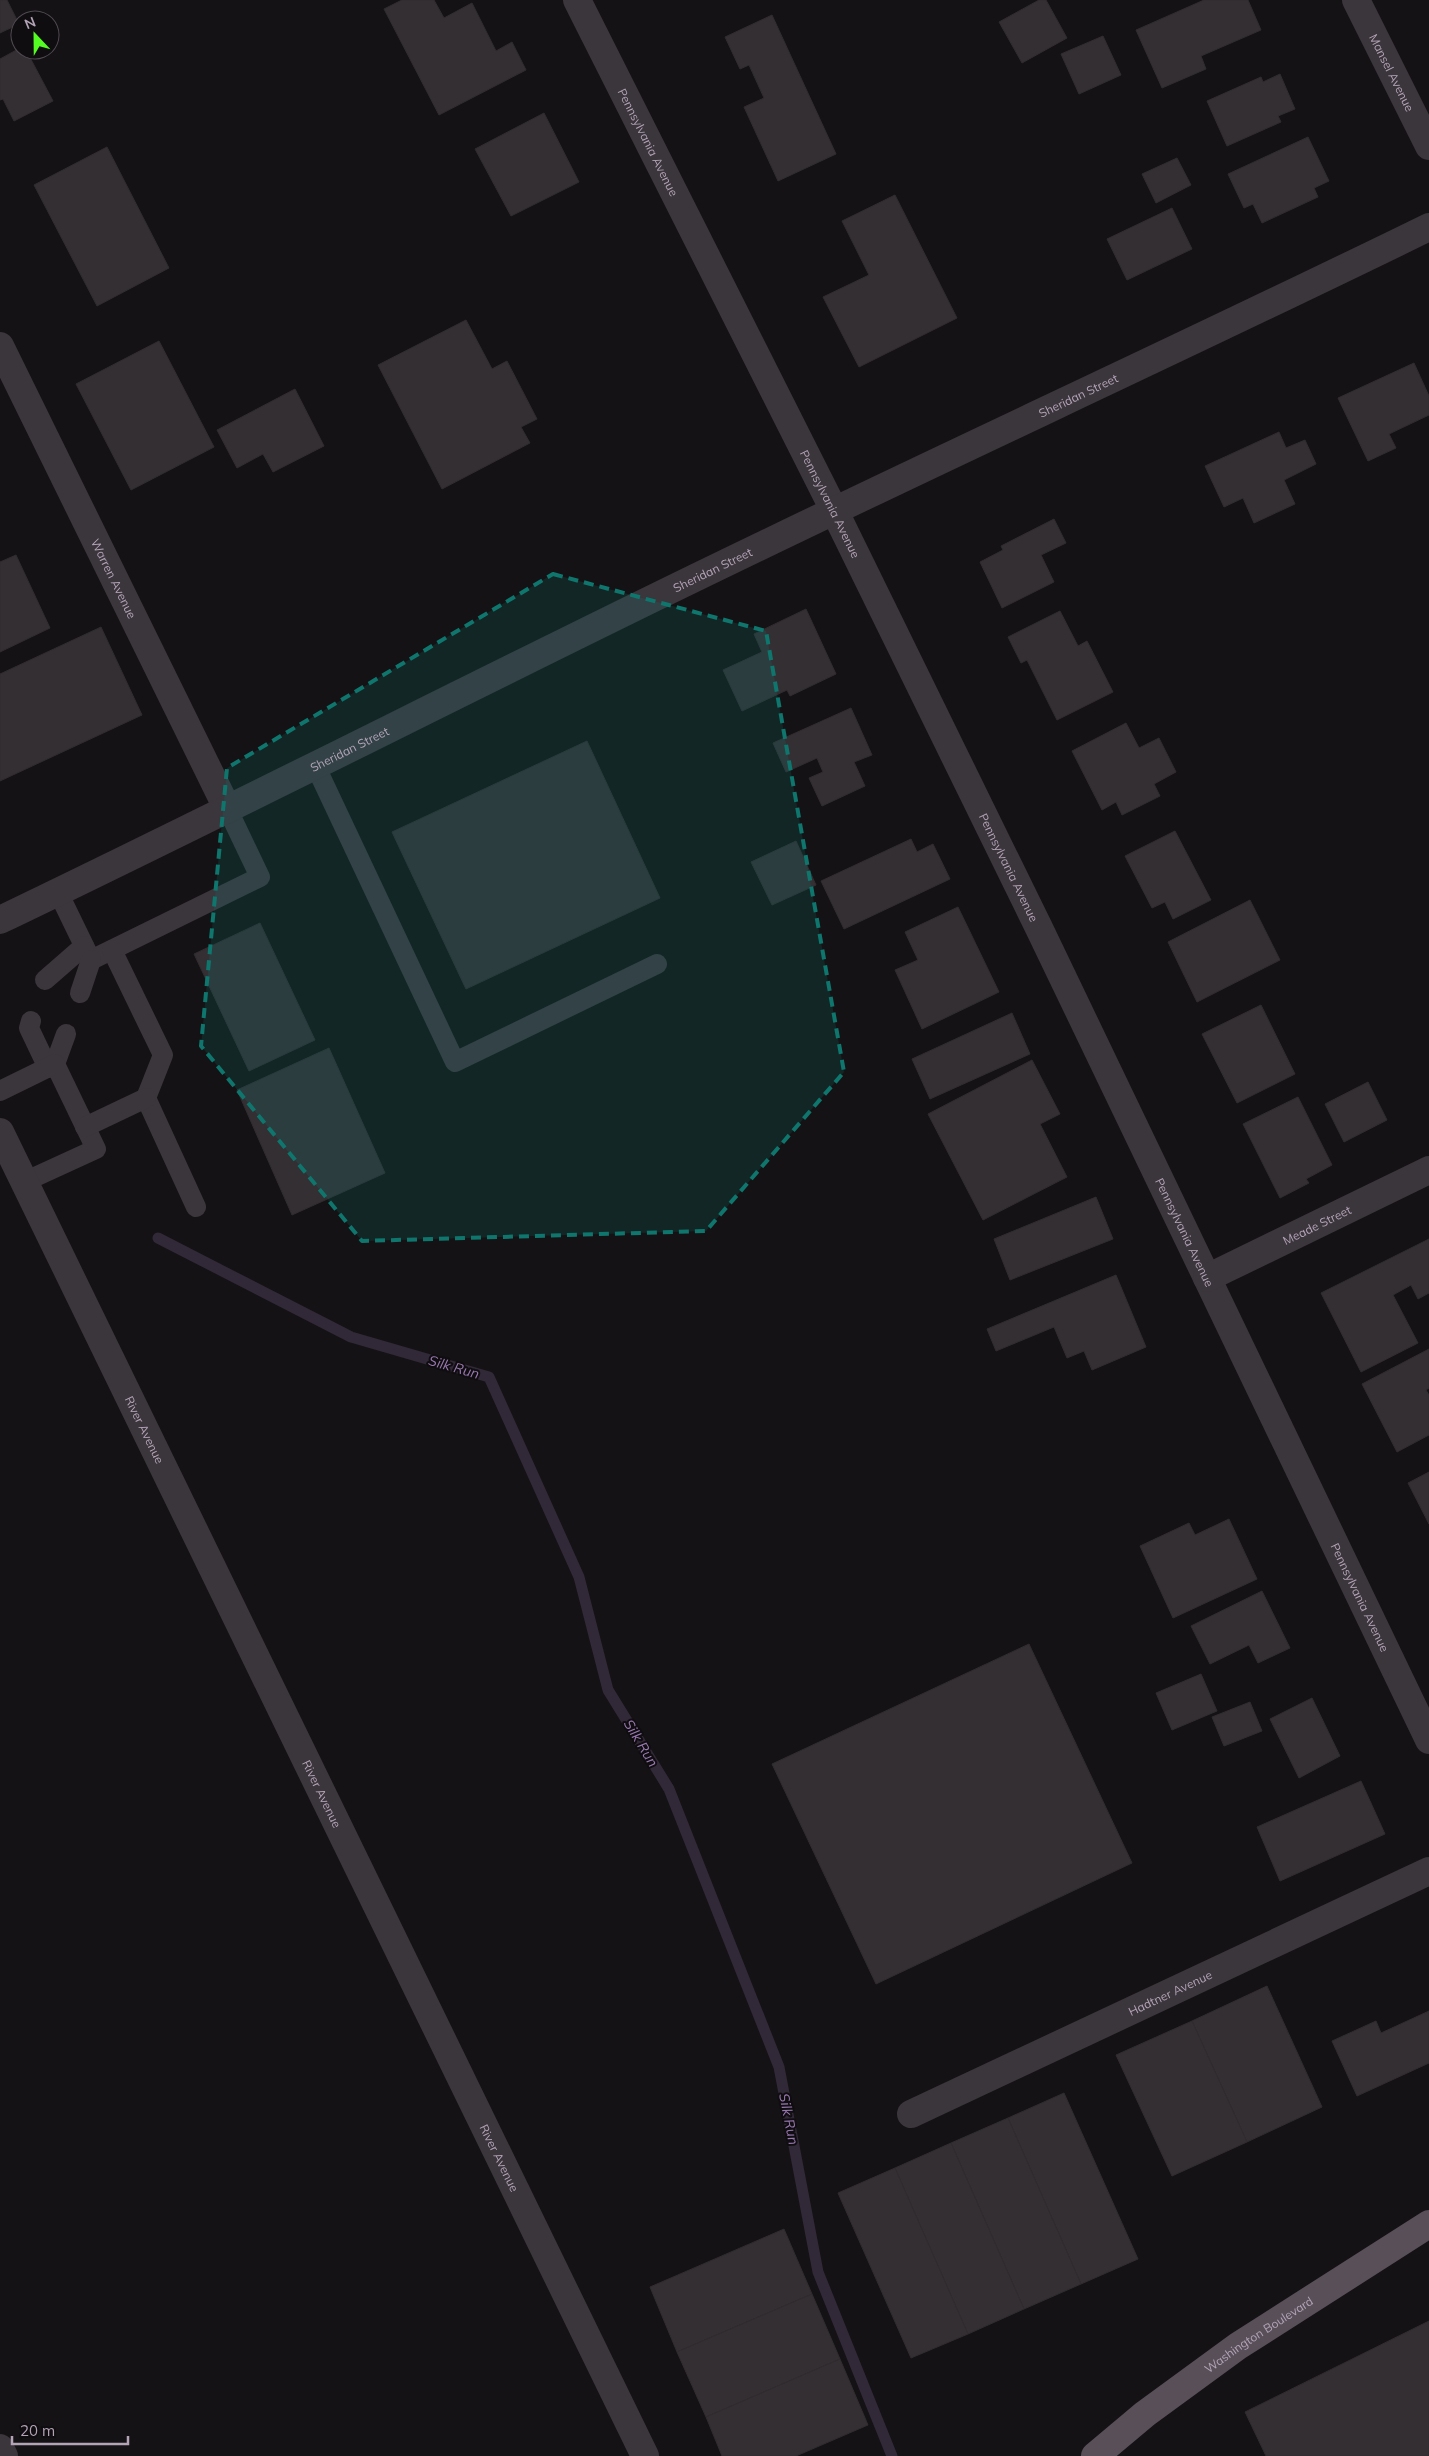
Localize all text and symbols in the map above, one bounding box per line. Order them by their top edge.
north arrow [10,10,60,60]
text: N [22,13,38,33]
street label: Mansel Avenue [1367,31,1418,114]
street label: Pennsylvania Avenue [615,86,682,198]
street label: Sheridan Street [1036,370,1120,420]
street label: Pennsylvania Avenue [797,447,864,560]
street label: Warren Avenue [88,536,140,621]
street label: Sheridan Street [670,544,754,595]
street label: Sheridan Street [307,723,391,775]
street label: Pennsylvania Avenue [976,811,1042,924]
street label: Pennsylvania Avenue [1153,1175,1218,1289]
street label: Meade Street [1280,1202,1353,1248]
water label: Silk Run [426,1351,482,1383]
street label: River Avenue [122,1393,168,1466]
street label: Pennsylvania Avenue [1328,1540,1393,1654]
water label: Silk Run [620,1716,662,1770]
street label: River Avenue [300,1757,345,1830]
street label: Hadtner Avenue [1126,1966,1214,2019]
water label: Silk Run [775,2092,803,2146]
street label: River Avenue [477,2121,523,2194]
street label: Washington Boulevard [1201,2293,1316,2376]
scale bar [12,2414,129,2446]
text: 20 m [20,2421,55,2440]

